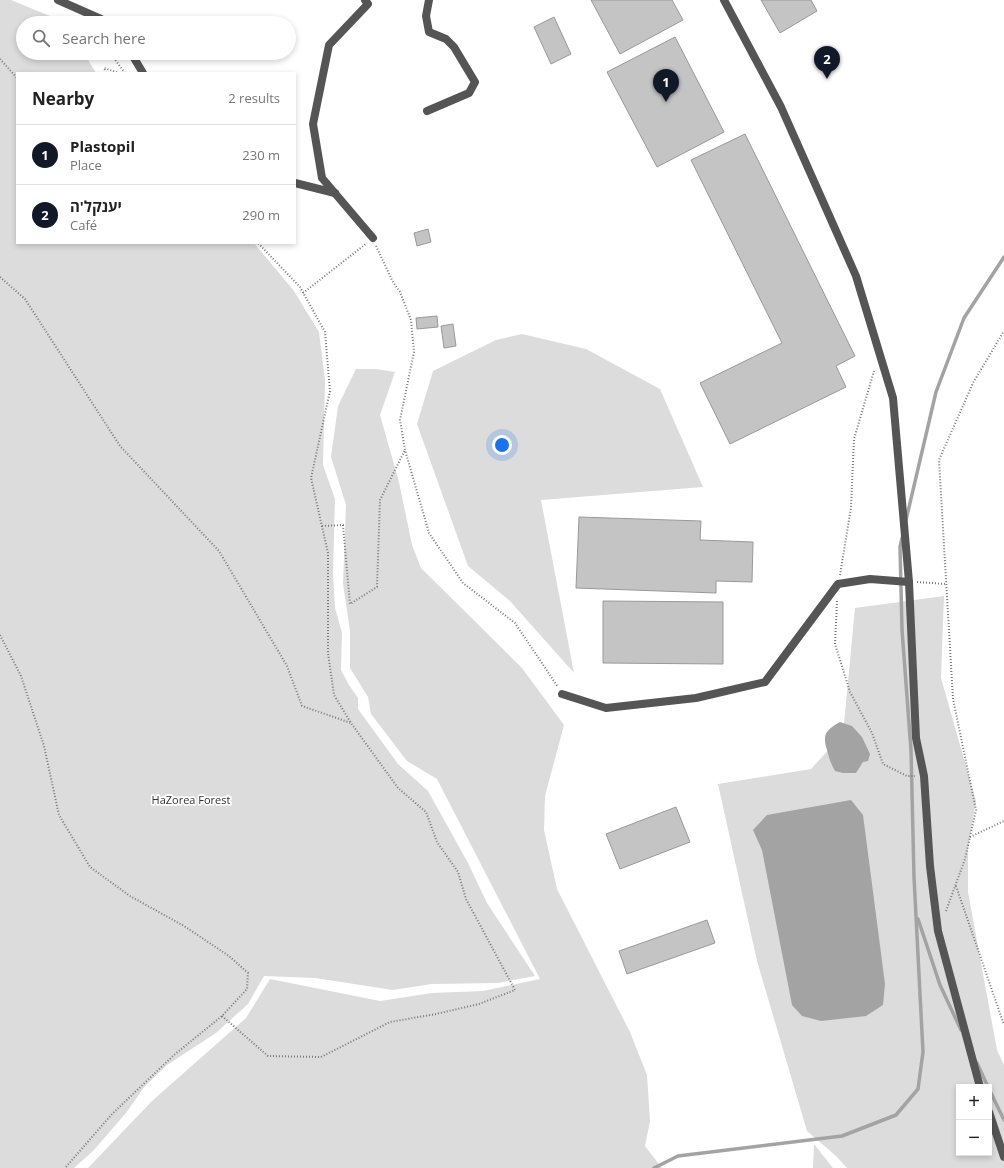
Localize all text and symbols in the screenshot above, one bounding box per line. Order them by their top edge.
search box [16,16,296,60]
icon: search [30,27,52,49]
text: Search here [62,28,146,48]
pin: 2 [814,46,840,79]
pin: 1 [653,69,679,102]
text: Nearby [32,87,94,110]
text: 2 results [228,89,280,107]
text: Plastopil [70,136,135,156]
text: 1 [41,146,49,164]
text: 230 m [242,146,280,164]
text: Place [70,156,102,174]
text: יענקל'ה [70,196,122,216]
text: 2 [41,206,49,224]
text: 290 m [242,206,280,224]
text: Café [70,216,97,234]
your location [492,435,512,455]
park label: HaZorea Forest [152,792,231,807]
map controls [956,1084,992,1156]
button: + [956,1084,992,1120]
button: − [956,1120,992,1156]

